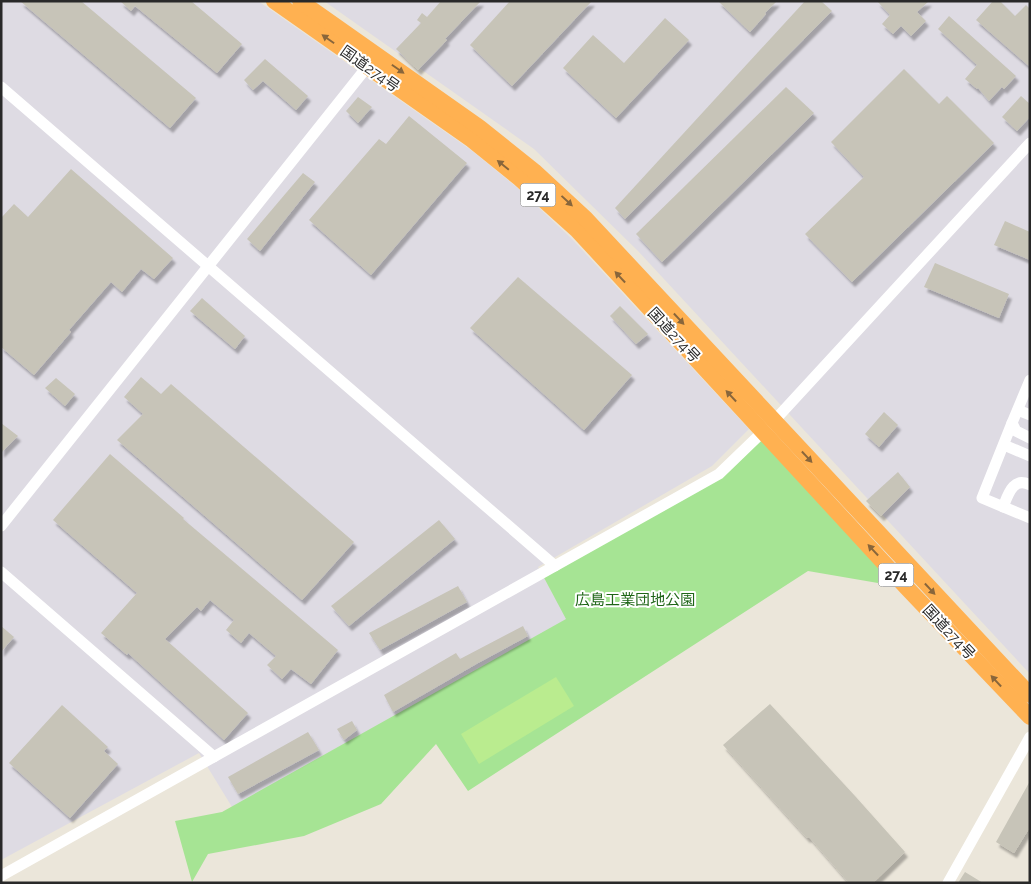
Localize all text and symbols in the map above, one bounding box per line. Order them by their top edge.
one-way arrow [322,34,335,44]
street label: 国道274号 [337,42,403,96]
one-way arrow [391,64,405,74]
one-way arrow [497,159,509,171]
road number: 274 [520,184,556,206]
one-way arrow [560,195,572,207]
one-way arrow [614,271,626,283]
street label: 国道274号 [644,304,704,366]
one-way arrow [673,312,685,324]
one-way arrow [725,390,737,402]
one-way arrow [801,451,813,463]
one-way arrow [867,545,879,557]
road number: 274 [878,564,914,586]
one-way arrow [924,582,936,594]
park label: 広島工業団地公園 [575,591,695,609]
street label: 国道274号 [919,601,979,663]
one-way arrow [990,676,1002,688]

